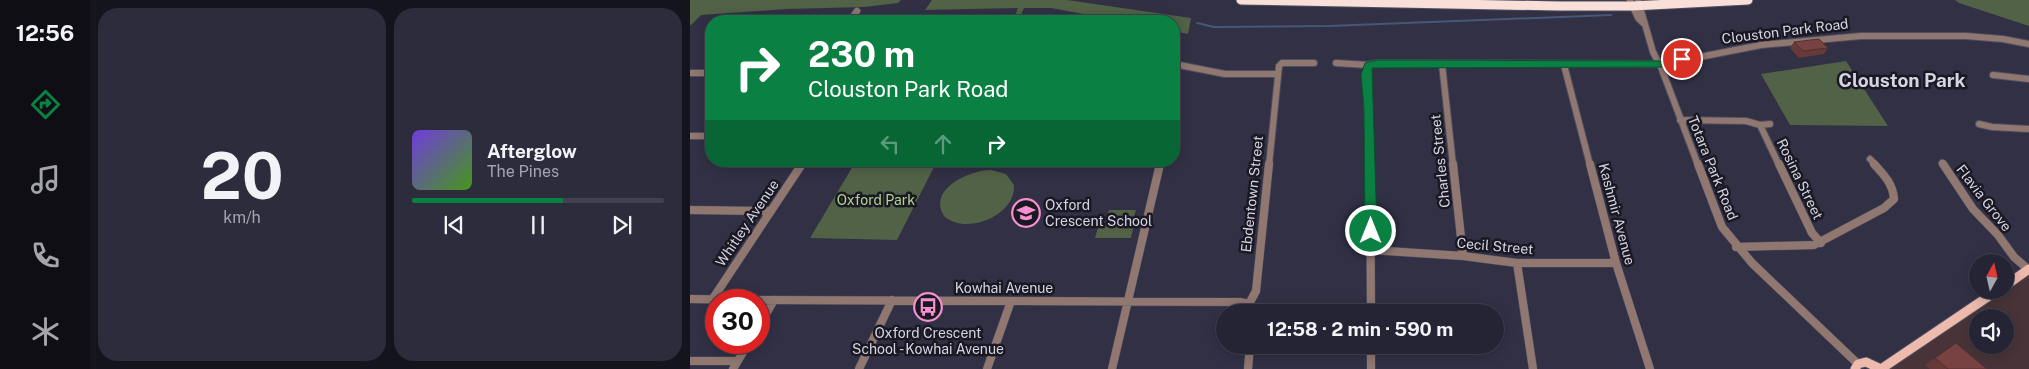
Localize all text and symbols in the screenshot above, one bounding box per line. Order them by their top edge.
street label: Clouston Park Road [1721,15,1849,47]
text: 12:56 [16,20,74,46]
text: 230 m [808,34,915,75]
icon: right [725,35,790,100]
pin [1661,38,1703,80]
icon: arrive [1668,45,1696,73]
district label: Clouston Park [1838,69,1966,91]
text: Clouston Park Road [808,76,1008,102]
icon: directions [28,87,63,122]
street label: Charles Street [1427,113,1453,209]
street label: Totara Park Road [1685,114,1741,222]
icon: left [876,130,904,158]
icon: ahead [929,130,957,158]
icon: right [982,130,1010,158]
street label: Ebdentown Street [1238,135,1266,253]
street label: Rosina Street [1774,136,1826,222]
text: 20 [200,137,284,214]
text: Afterglow [487,140,577,162]
street label: Kashmir Avenue [1596,161,1638,267]
icon: music [28,162,63,197]
text: The Pines [487,162,559,181]
street label: Flavia Grove [1953,162,2015,234]
street label: Whitley Avenue [712,177,782,269]
park label: Oxford Park [837,192,915,208]
place label: Oxford Crescent School [1045,197,1152,229]
school or university icon: Oxford Crescent School [1011,198,1041,228]
position arrow [1344,204,1396,256]
text: km/h [223,208,261,227]
icon: previous [440,211,468,239]
icon: pause [524,211,552,239]
icon: next [608,211,636,239]
street label: Cecil Street [1456,235,1534,257]
icon: phone [28,238,63,273]
north arrow [1969,254,2014,299]
map controls [1969,254,2014,354]
street label: Kowhai Avenue [955,280,1053,296]
speed limit sign: 30 [705,289,770,354]
bus stop icon: Oxford Crescent School - Kowhai Avenue [913,292,943,322]
button: sound [1969,309,2014,354]
icon: climate [28,314,63,349]
text: 12:58 · 2 min · 590 m [1267,318,1453,340]
place label: Oxford Crescent School - Kowhai Avenue [852,325,1004,357]

